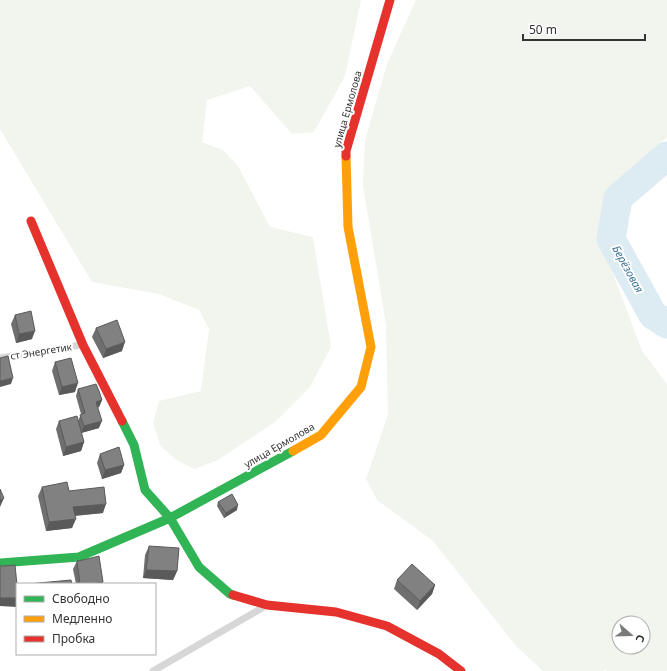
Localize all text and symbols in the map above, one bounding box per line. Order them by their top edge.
scale bar [523,16,645,42]
text: 50 m [529,21,557,38]
street label: улица Ермолова [329,69,365,149]
water label: Берёзовая [609,242,648,295]
street label: ст Энергетик [9,339,74,363]
street label: улица Ермолова [241,419,317,471]
legend [16,583,156,655]
text: Свободно [52,590,110,607]
text: Медленно [52,610,112,627]
north arrow [611,615,651,655]
text: Пробка [52,630,95,647]
text: С [633,633,649,644]

